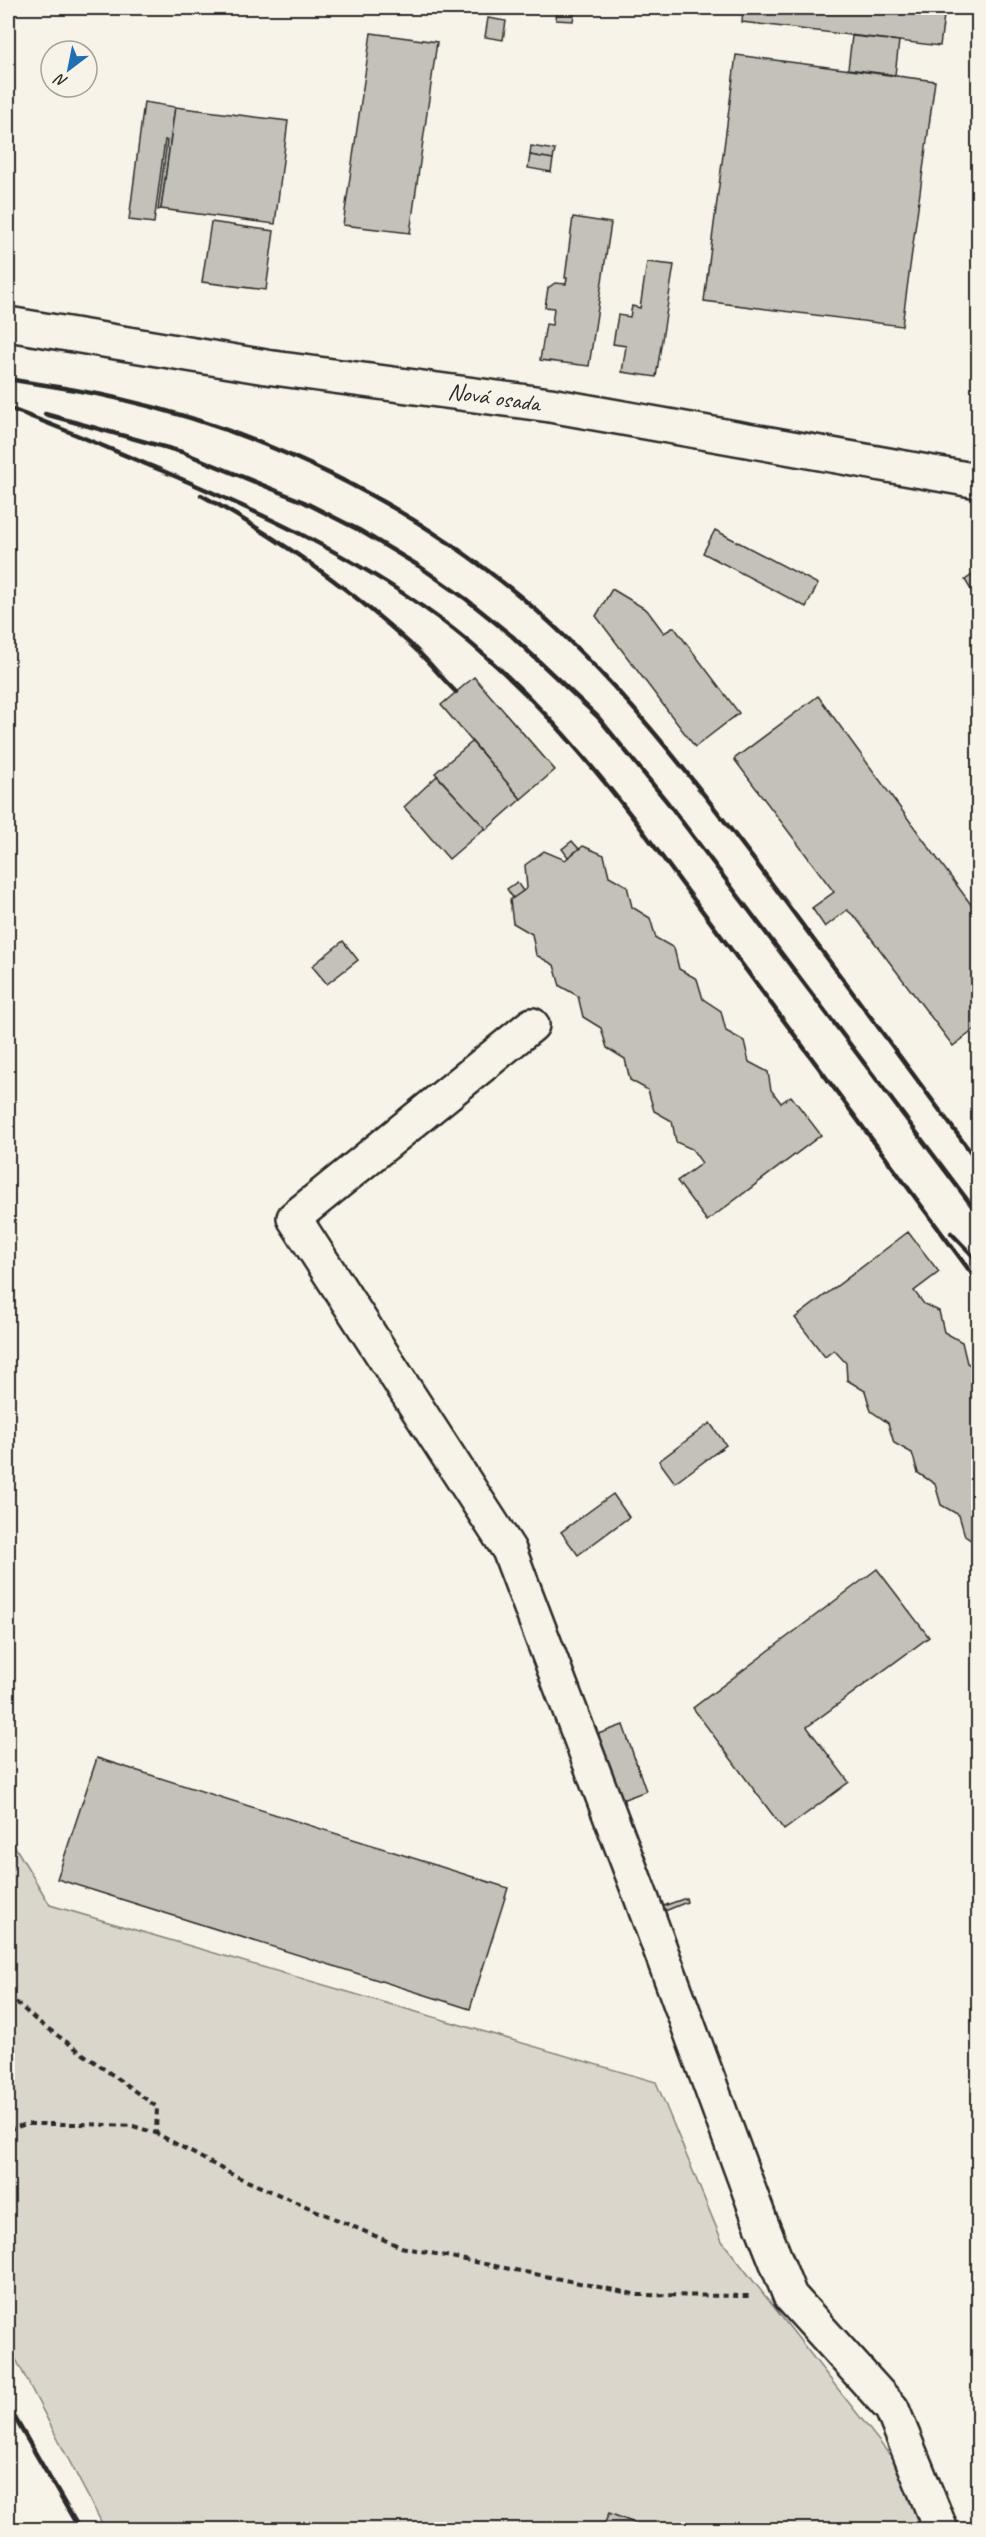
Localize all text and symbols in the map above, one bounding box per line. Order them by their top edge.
north arrow [39,39,99,99]
text: N [49,68,71,92]
street label: Nová osada [446,376,544,419]

